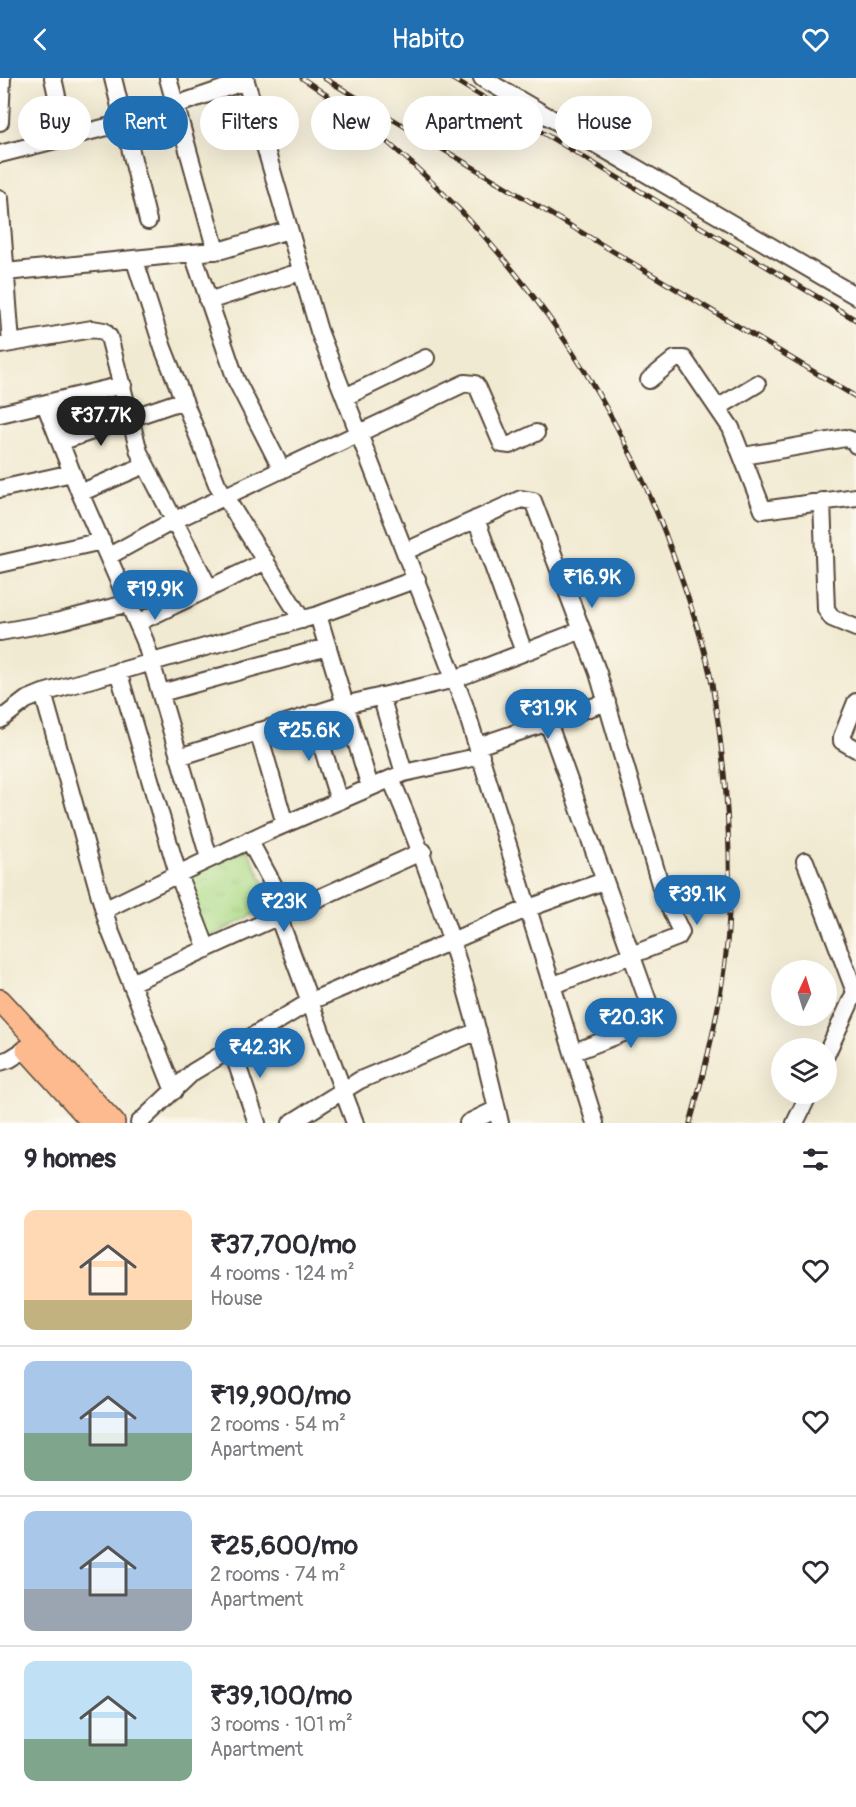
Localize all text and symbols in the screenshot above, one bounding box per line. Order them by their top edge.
icon: back [24,23,57,56]
text: Habito [391,23,465,56]
icon: heart [799,23,832,56]
chip: Buy [18,96,91,150]
chip: Rent [103,96,188,150]
chip: Filters [200,96,299,150]
chip: New [311,96,391,150]
chip: Apartment [403,96,543,150]
chip: House [555,96,652,150]
pin: ₹37.7K [52,396,150,447]
text: ₹37.7K [71,403,131,428]
pin: ₹16.9K [543,558,641,609]
text: ₹16.9K [563,565,621,590]
pin: ₹19.9K [106,570,204,621]
text: ₹19.9K [127,577,183,602]
pin: ₹31.9K [499,689,597,740]
text: ₹31.9K [519,696,577,721]
pin: ₹25.6K [260,711,358,762]
text: ₹25.6K [278,718,340,743]
pin: ₹39.1K [648,875,746,926]
pin: ₹23K [248,882,320,933]
text: ₹39.1K [668,882,726,907]
text: ₹23K [261,889,307,914]
north arrow [771,960,837,1026]
map controls [771,960,837,1104]
pin: ₹20.3K [582,998,680,1049]
text: ₹20.3K [599,1005,663,1030]
pin: ₹42.3K [211,1028,309,1079]
text: ₹42.3K [229,1035,291,1060]
button: layers [771,1038,837,1104]
text: 9 homes [24,1143,116,1175]
icon: filters [799,1143,832,1176]
text: ₹37,700/mo [210,1229,356,1261]
icon: home [72,1234,144,1306]
icon: heart [799,1254,832,1287]
text: 4 rooms · 124 m² [210,1261,355,1286]
text: House [210,1286,262,1311]
text: ₹19,900/mo [210,1380,351,1412]
icon: home [72,1385,144,1457]
icon: heart [799,1405,832,1438]
text: 2 rooms · 54 m² [210,1412,346,1437]
text: Apartment [210,1437,303,1462]
text: ₹25,600/mo [210,1530,358,1562]
icon: home [72,1535,144,1607]
icon: heart [799,1555,832,1588]
text: 2 rooms · 74 m² [210,1562,346,1587]
text: Apartment [210,1587,303,1612]
text: ₹39,100/mo [210,1680,352,1712]
icon: home [72,1685,144,1757]
icon: heart [799,1705,832,1738]
text: 3 rooms · 101 m² [210,1712,353,1737]
text: Apartment [210,1737,303,1762]

